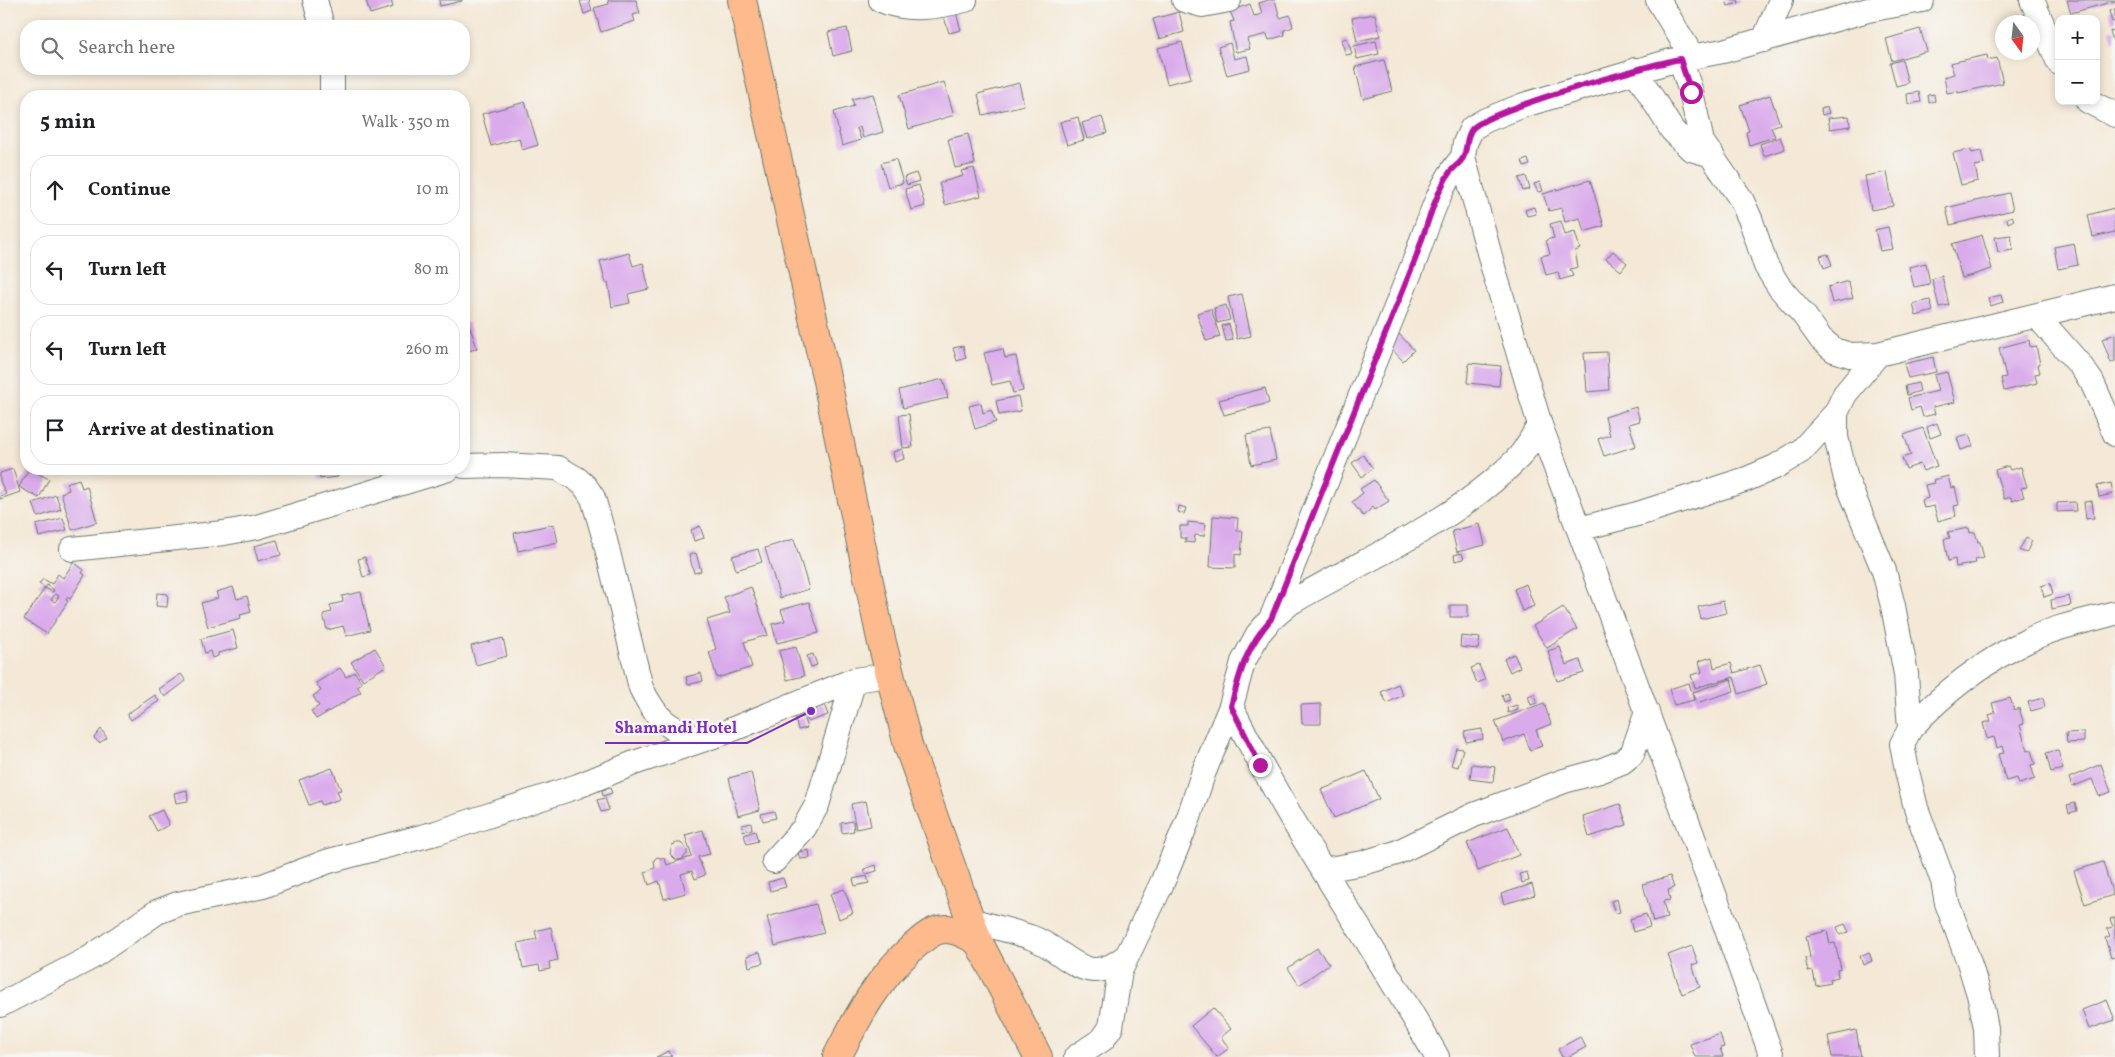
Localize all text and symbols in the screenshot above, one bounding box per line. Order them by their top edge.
north arrow [1995,15,2040,60]
map controls [2055,15,2100,105]
button: + [2055,15,2100,60]
search box [20,20,470,75]
icon: search [38,34,66,62]
text: Search here [78,35,175,61]
button: − [2055,60,2100,105]
route start [1680,81,1703,104]
text: 5 min [40,108,96,137]
text: Walk · 350 m [362,112,450,134]
icon: ahead [41,176,69,204]
text: Continue [88,177,171,203]
text: 10 m [416,179,449,201]
icon: left [41,256,69,284]
text: Turn left [88,257,167,283]
text: 80 m [414,259,449,281]
icon: left [41,336,69,364]
text: Turn left [88,337,167,363]
text: 260 m [405,339,449,361]
icon: arrive [41,416,69,444]
text: Arrive at destination [88,417,274,443]
callout: Shamandi Hotel [605,712,747,743]
text: Shamandi Hotel [615,718,738,740]
route end [1249,754,1272,777]

